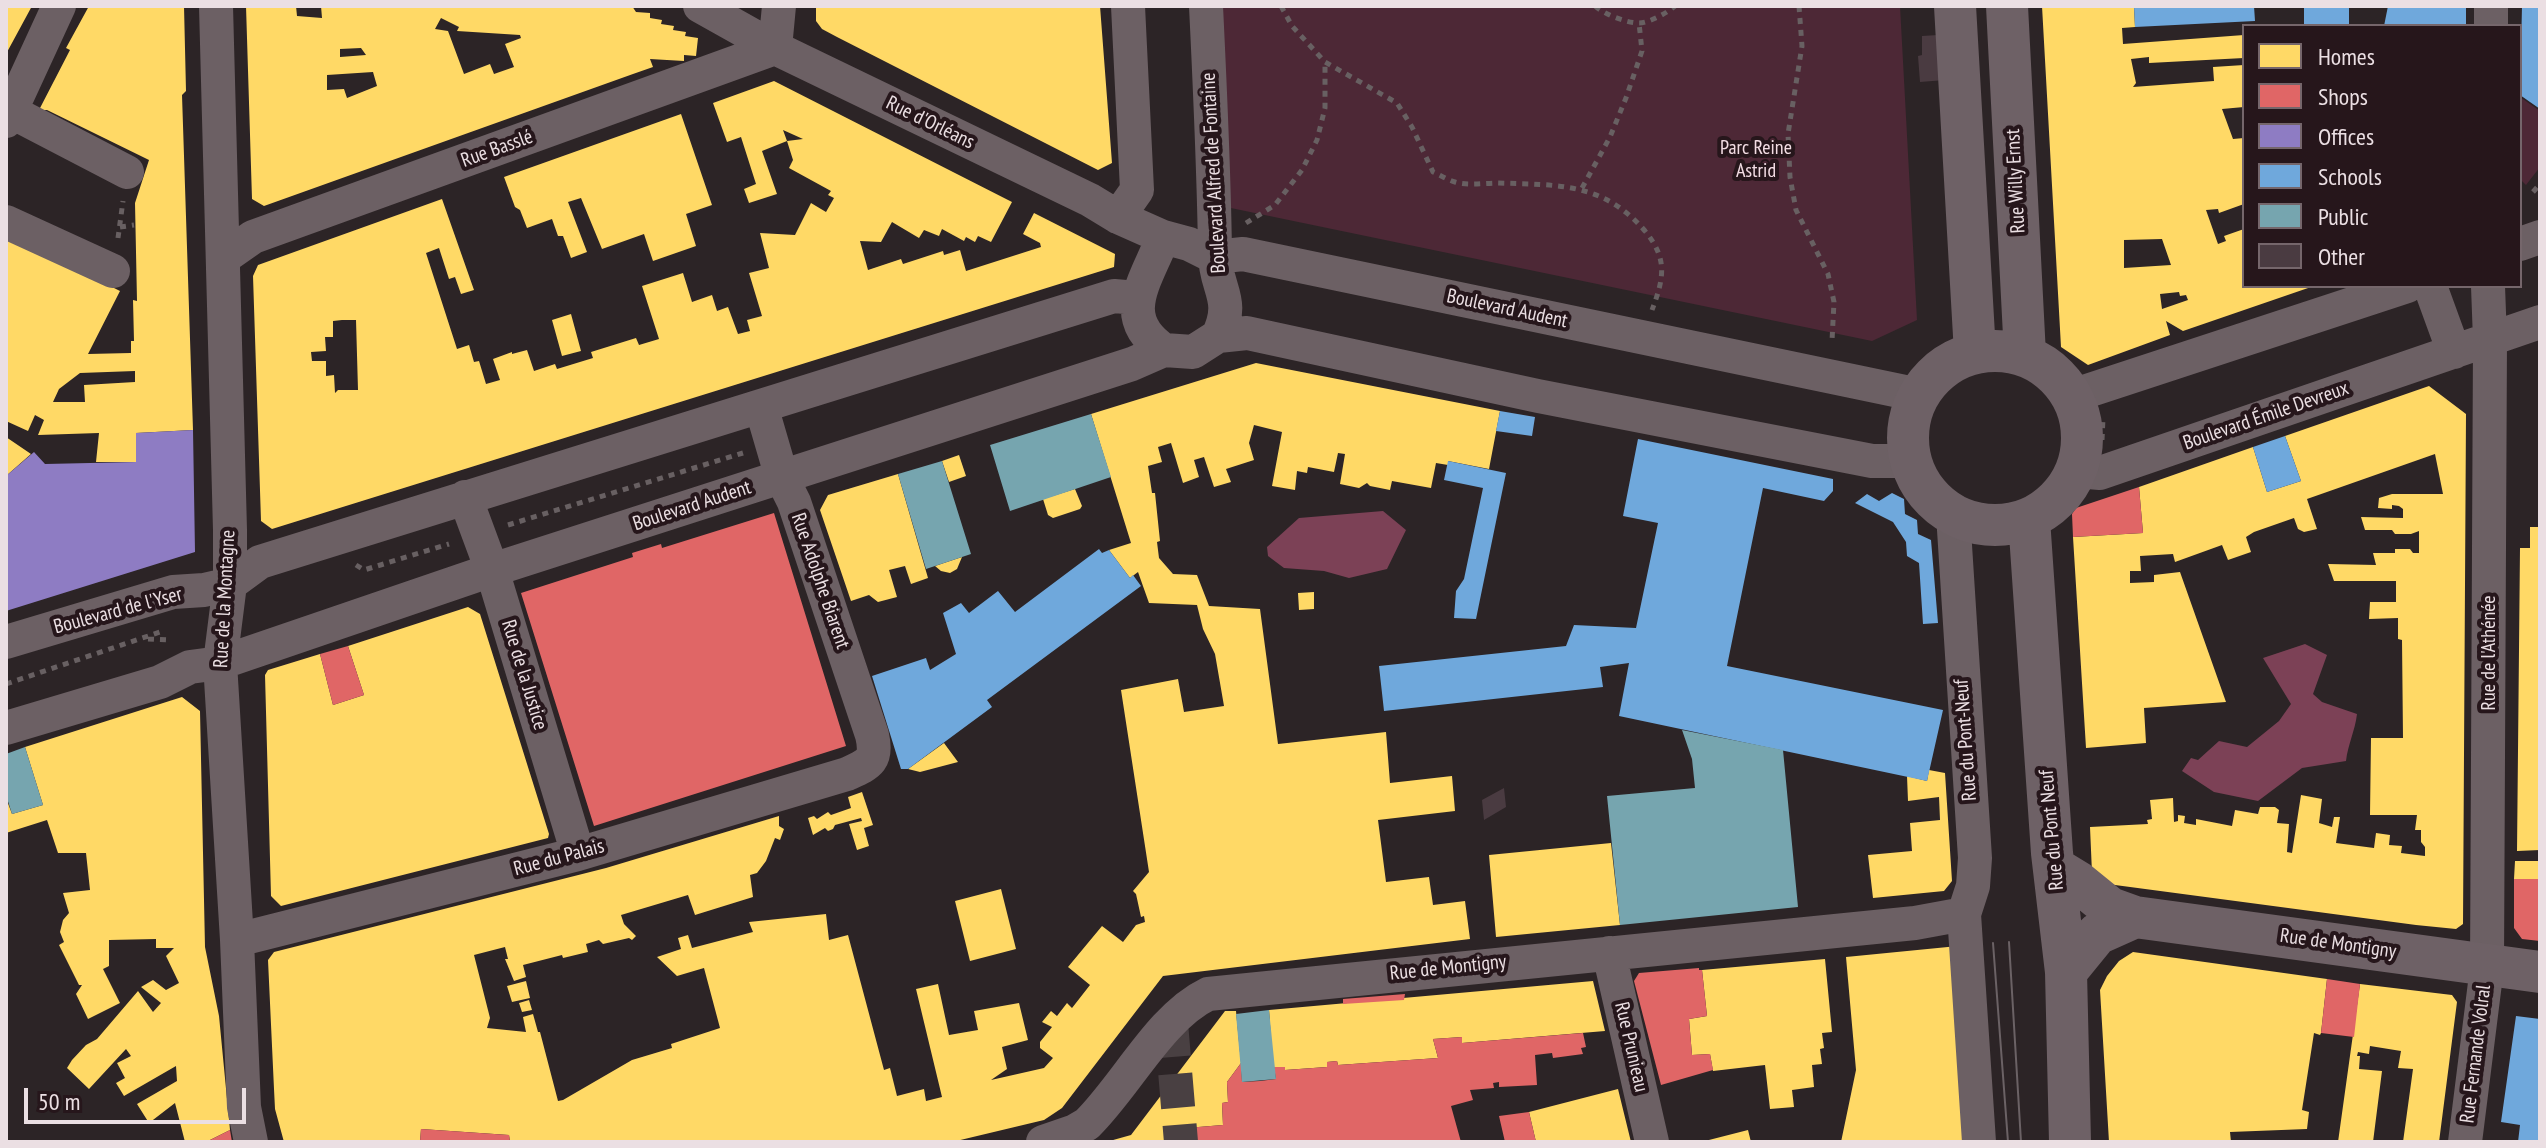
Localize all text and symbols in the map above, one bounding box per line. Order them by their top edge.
legend [2242,24,2522,288]
text: Homes [2318,41,2375,72]
street label: Boulevard Alfred de Fontaine [1197,72,1231,274]
text: Shops [2318,81,2368,112]
street label: Rue d'Orléans [882,91,978,155]
text: Offices [2318,121,2374,152]
street label: Rue Basslé [458,125,536,173]
street label: Rue Willy Ernst [2001,128,2031,234]
park label: Parc Reine Astrid [1720,136,1792,183]
text: Schools [2318,161,2382,192]
text: Public [2318,201,2368,232]
text: Other [2318,241,2365,272]
street label: Boulevard Audent [1444,284,1570,334]
street label: Boulevard Émile Devreux [2180,376,2352,456]
street label: Boulevard Audent [630,476,754,536]
street label: Rue Adolphe Biarent [786,510,854,652]
street label: Rue de la Montagne [209,529,241,669]
street label: Boulevard de l'Yser [51,582,185,640]
street label: Rue de l'Athénée [2477,595,2501,711]
street label: Rue de la Justice [496,617,552,733]
street label: Rue du Pont-Neuf [1950,678,1982,802]
street label: Rue du Pont Neuf [2035,769,2069,891]
street label: Rue du Palais [511,834,607,882]
street label: Rue de Montigny [2278,924,2398,964]
street label: Rue de Montigny [1389,950,1507,986]
street label: Rue Fernande Volral [2456,983,2496,1125]
street label: Rue Prunieau [1609,1000,1653,1094]
scale bar [28,1072,250,1122]
text: 50 m [38,1086,80,1117]

